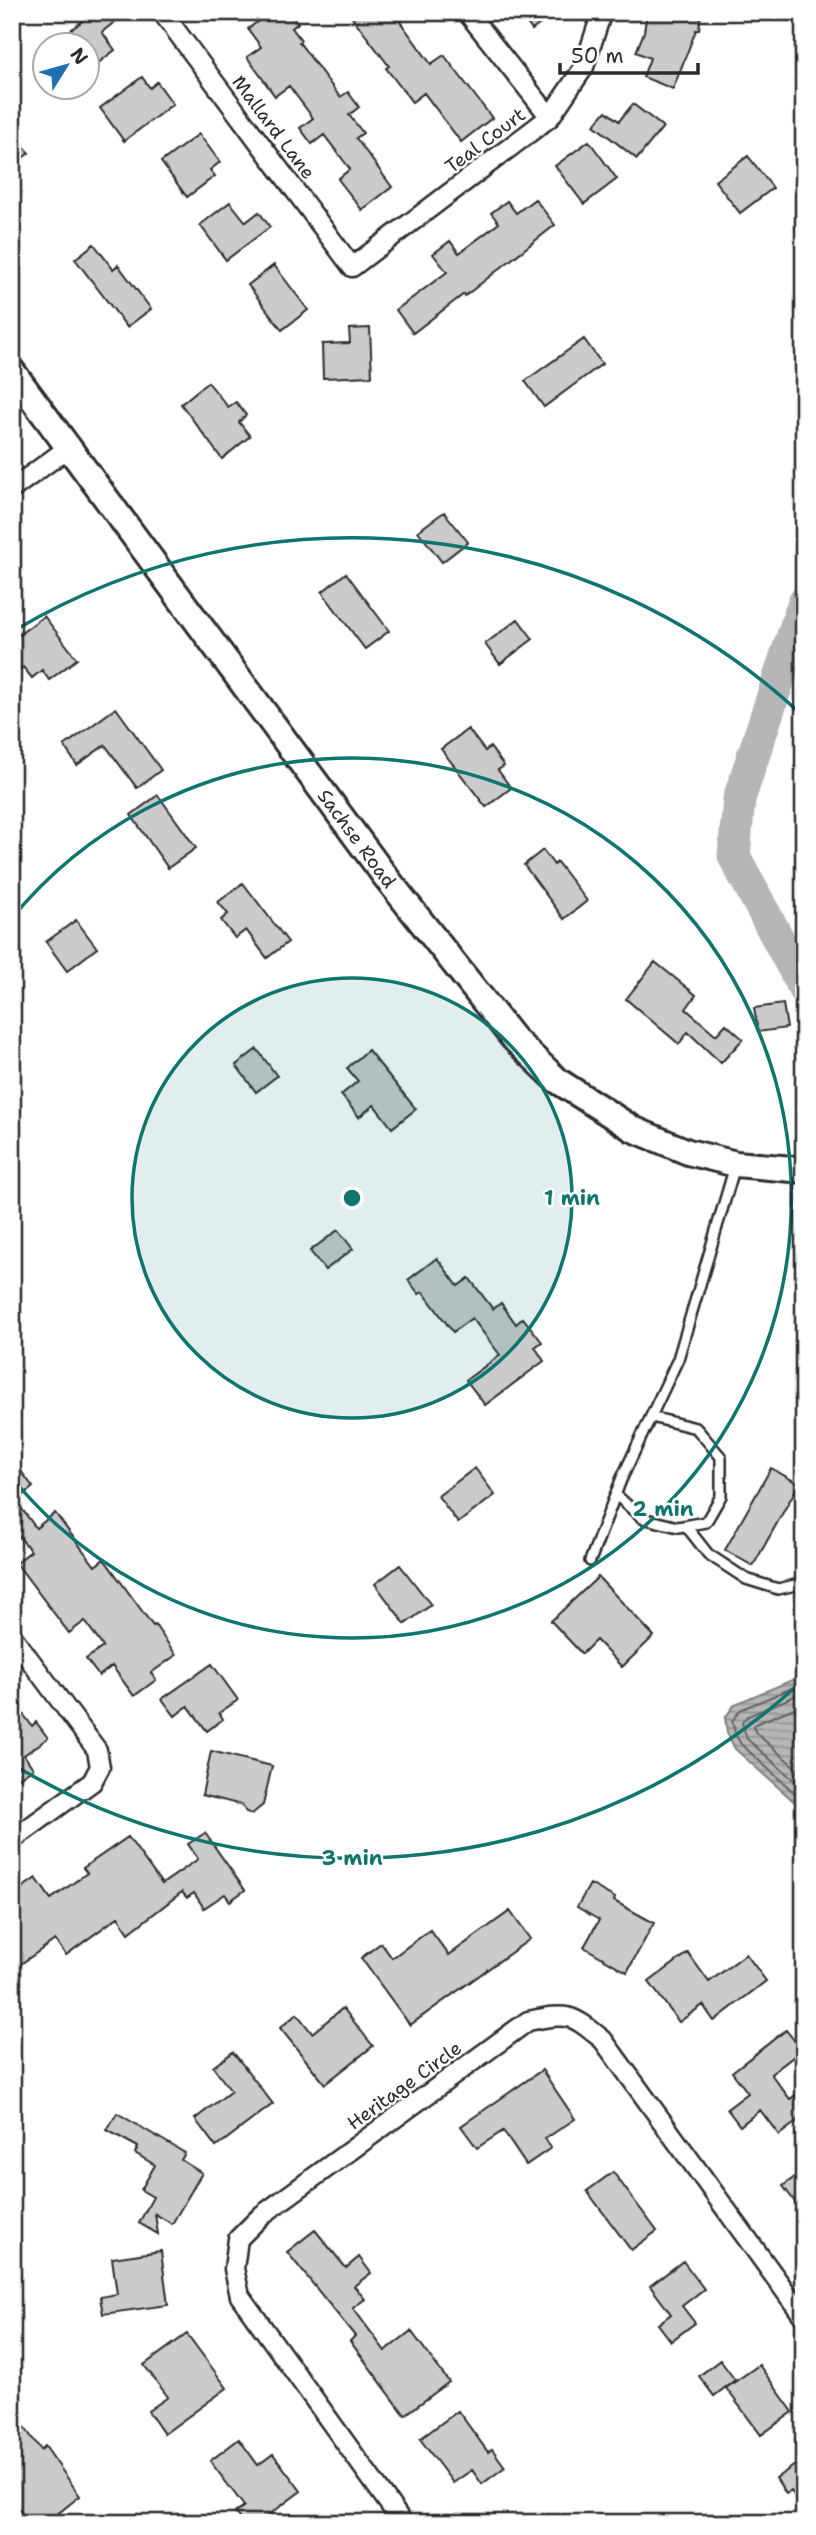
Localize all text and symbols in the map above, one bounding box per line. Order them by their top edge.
north arrow [32,32,102,102]
scale bar [560,32,699,76]
text: 50 m [571,42,624,70]
text: N [65,43,94,70]
street label: Mallard Lane [226,70,321,184]
street label: Teal Court [440,102,530,179]
street label: Sachse Road [312,784,402,893]
text: 1 min [544,1184,600,1212]
centre of rings [340,1186,364,1210]
text: 2 min [632,1495,694,1523]
text: 3 min [321,1844,383,1872]
street label: Heritage Circle [342,2035,467,2135]

